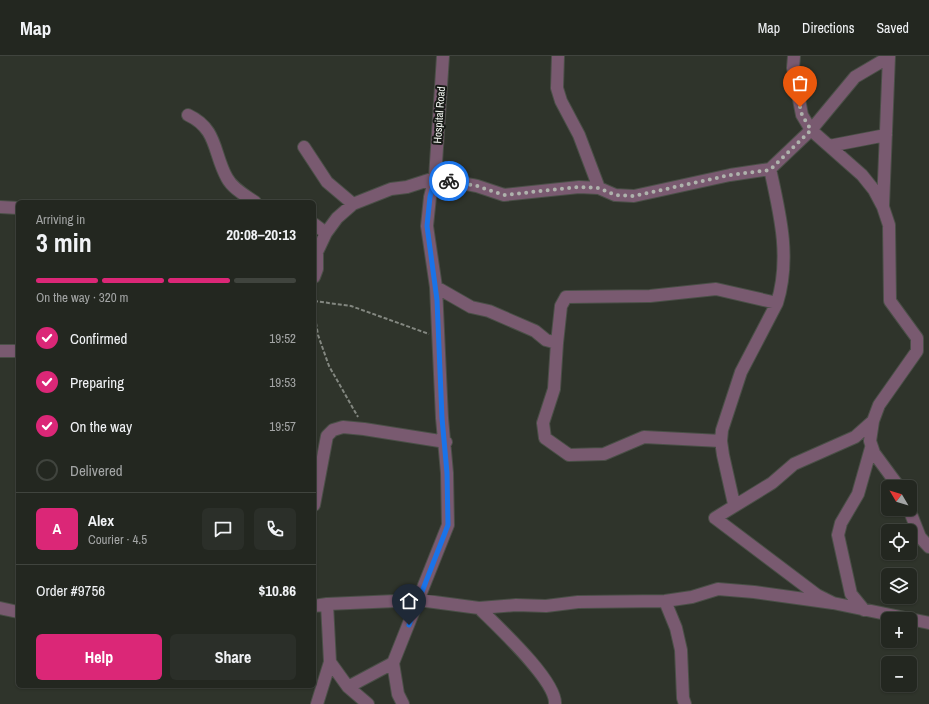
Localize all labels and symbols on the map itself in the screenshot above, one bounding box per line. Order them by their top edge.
pin [783,66,817,107]
street label: Hospital Road [430,86,448,144]
courier [429,161,469,201]
north arrow [881,480,917,516]
pin [392,584,426,625]

